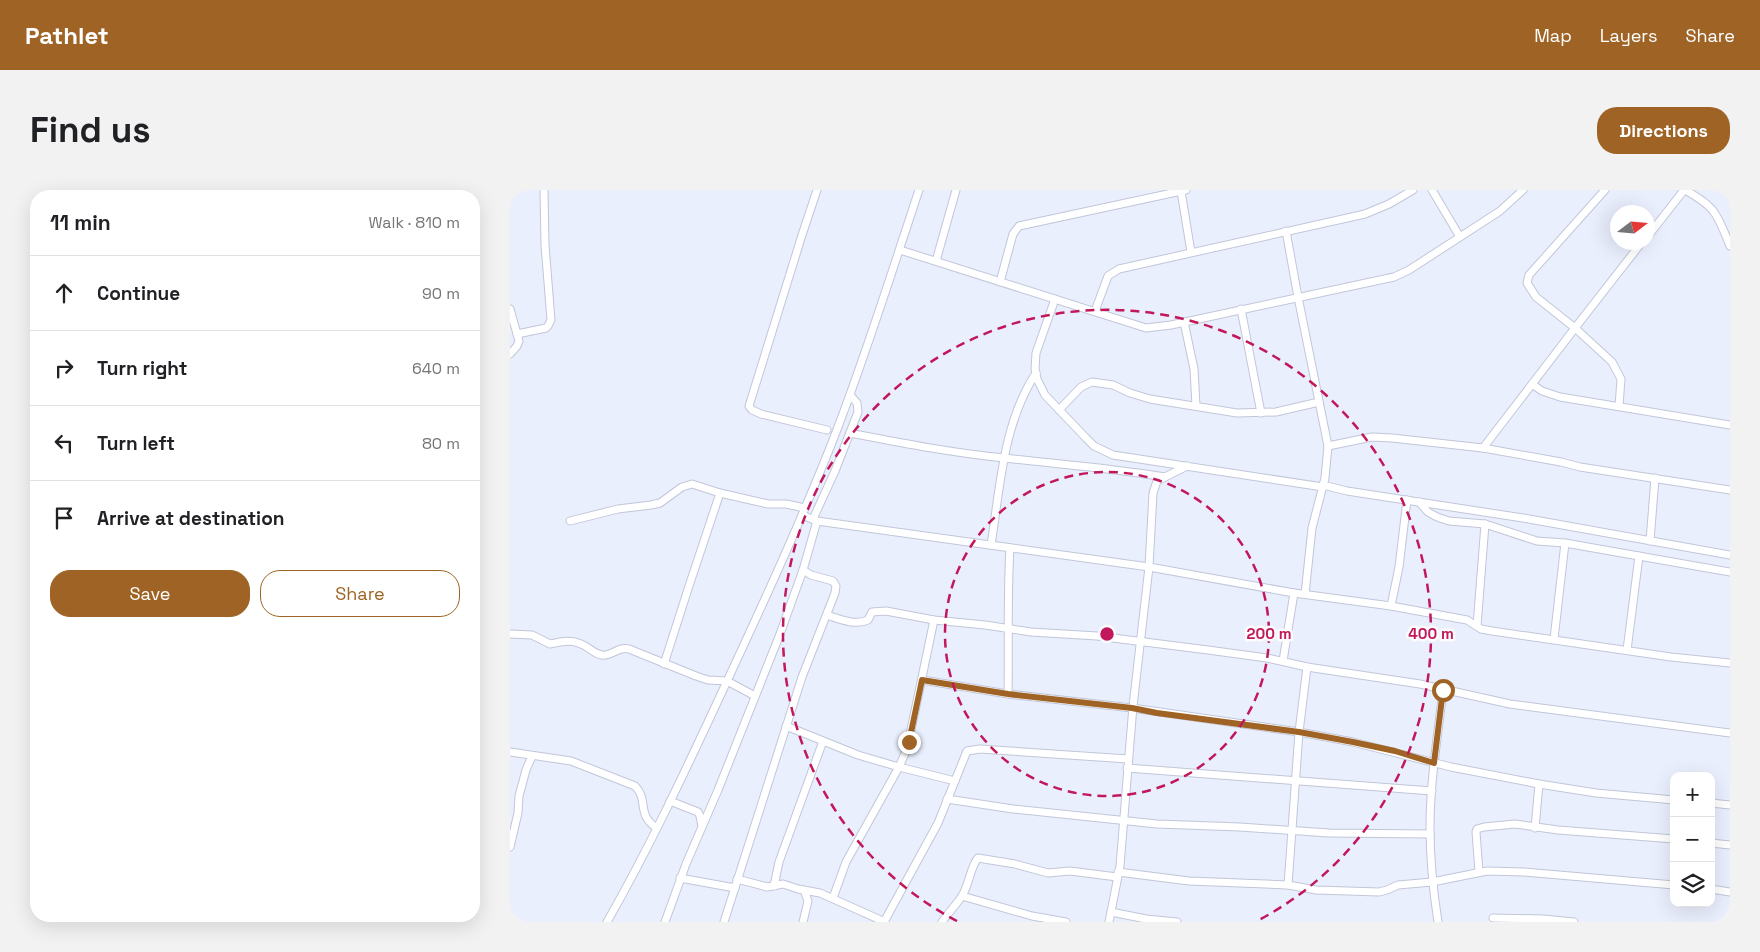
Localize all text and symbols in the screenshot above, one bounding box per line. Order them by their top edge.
text: Pathlet [25,20,109,51]
text: Map [1534,24,1572,47]
text: Layers [1600,24,1657,47]
text: Share [1685,24,1735,47]
button: Directions [1597,107,1730,154]
text: Find us [30,108,151,152]
north arrow [1610,205,1655,250]
text: 11 min [50,209,111,236]
text: Walk · 810 m [368,212,460,233]
icon: ahead [50,279,78,307]
text: Continue [97,281,180,306]
text: 90 m [422,283,460,304]
icon: right [50,354,78,382]
text: Turn right [97,356,187,381]
text: 640 m [412,358,460,379]
icon: left [50,429,78,457]
text: Turn left [97,431,175,456]
text: 80 m [422,433,460,454]
icon: arrive [50,504,78,532]
text: Arrive at destination [97,506,285,531]
button: Save [50,570,250,617]
button: Share [260,570,460,617]
text: 200 m [1247,624,1291,643]
text: 400 m [1408,624,1454,643]
centre of rings [1098,625,1116,643]
route start [1432,679,1455,702]
route end [898,731,921,754]
map controls [1670,772,1715,907]
button: + [1670,772,1715,817]
button: − [1670,817,1715,862]
button: layers [1670,862,1715,907]

